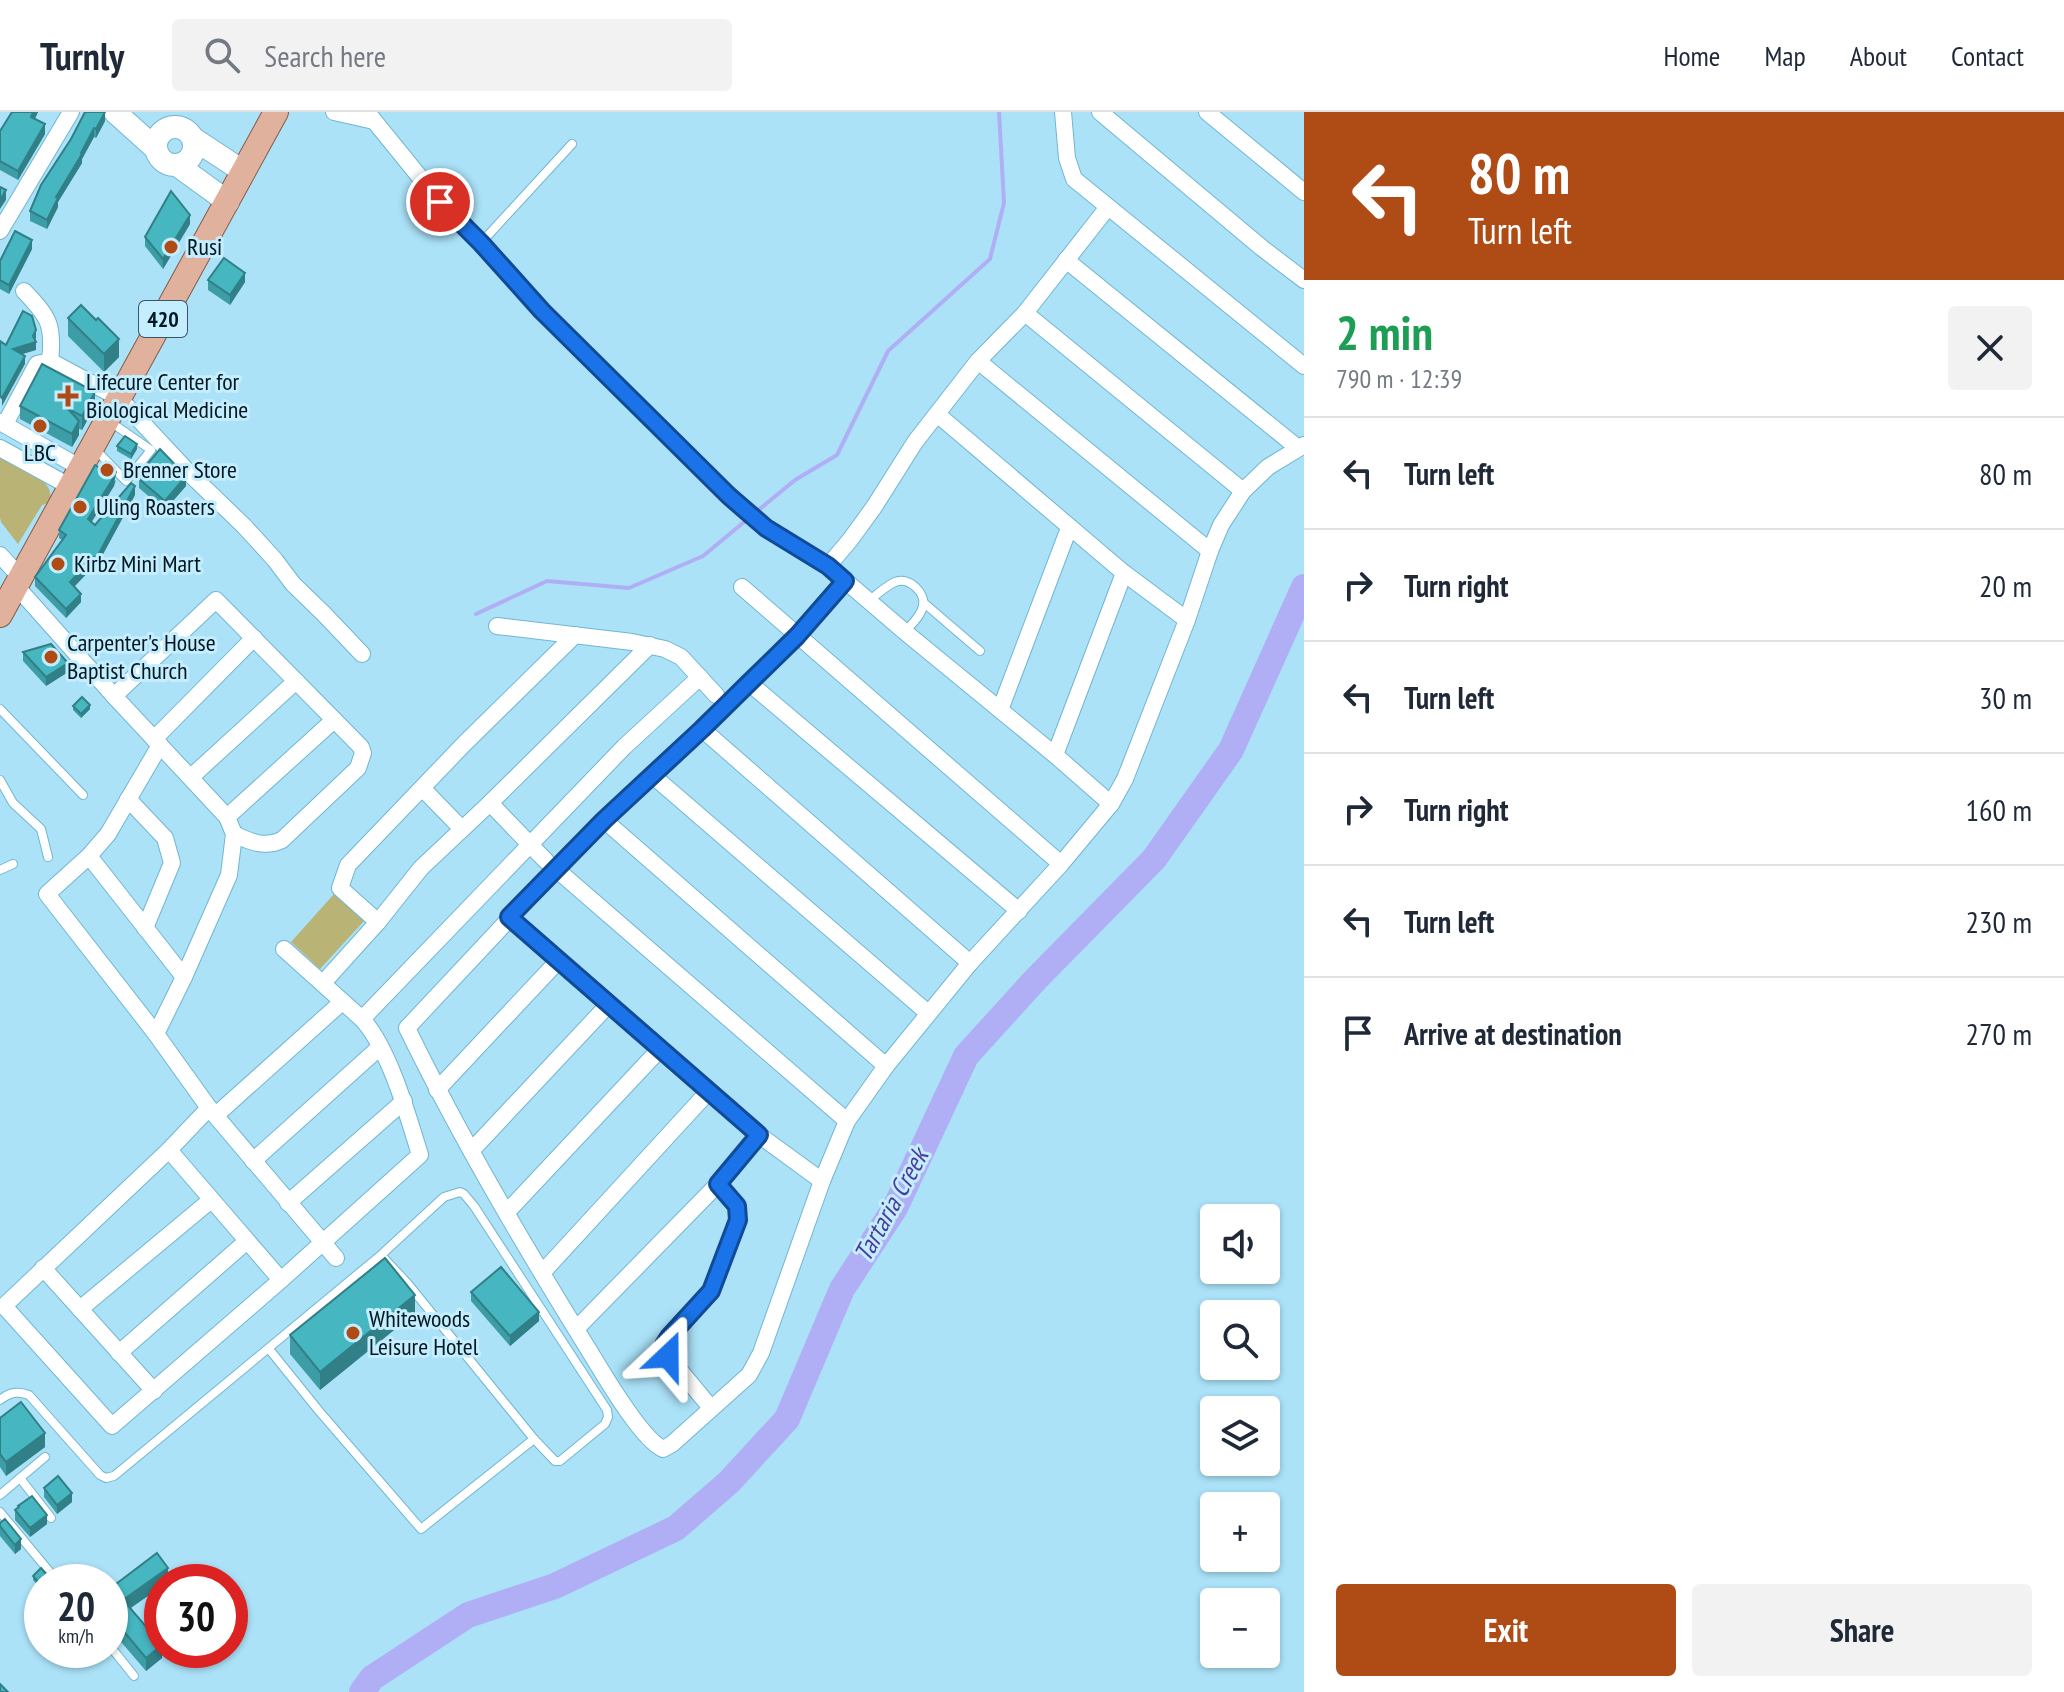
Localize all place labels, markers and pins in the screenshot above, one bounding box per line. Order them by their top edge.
pin [406,168,474,236]
place label: Rusi [187,231,222,262]
marker: Rusi [162,238,180,256]
place label: Lifecure Center for Biological Medicine [86,366,248,425]
marker: Lifecure Center for Biological Medicine [57,385,79,407]
marker: LBC [31,417,49,435]
place label: LBC [24,437,56,468]
place label: Brenner Store [123,454,237,485]
marker: Brenner Store [98,461,116,479]
place label: Uling Roasters [96,491,215,522]
marker: Uling Roasters [71,498,89,516]
place label: Kirbz Mini Mart [74,548,201,579]
marker: Kirbz Mini Mart [49,555,67,573]
place label: Carpenter's House Baptist Church [67,627,216,686]
marker: Carpenter's House Baptist Church [42,648,60,666]
place label: Whitewoods Leisure Hotel [369,1303,479,1362]
marker: Whitewoods Leisure Hotel [344,1324,362,1342]

